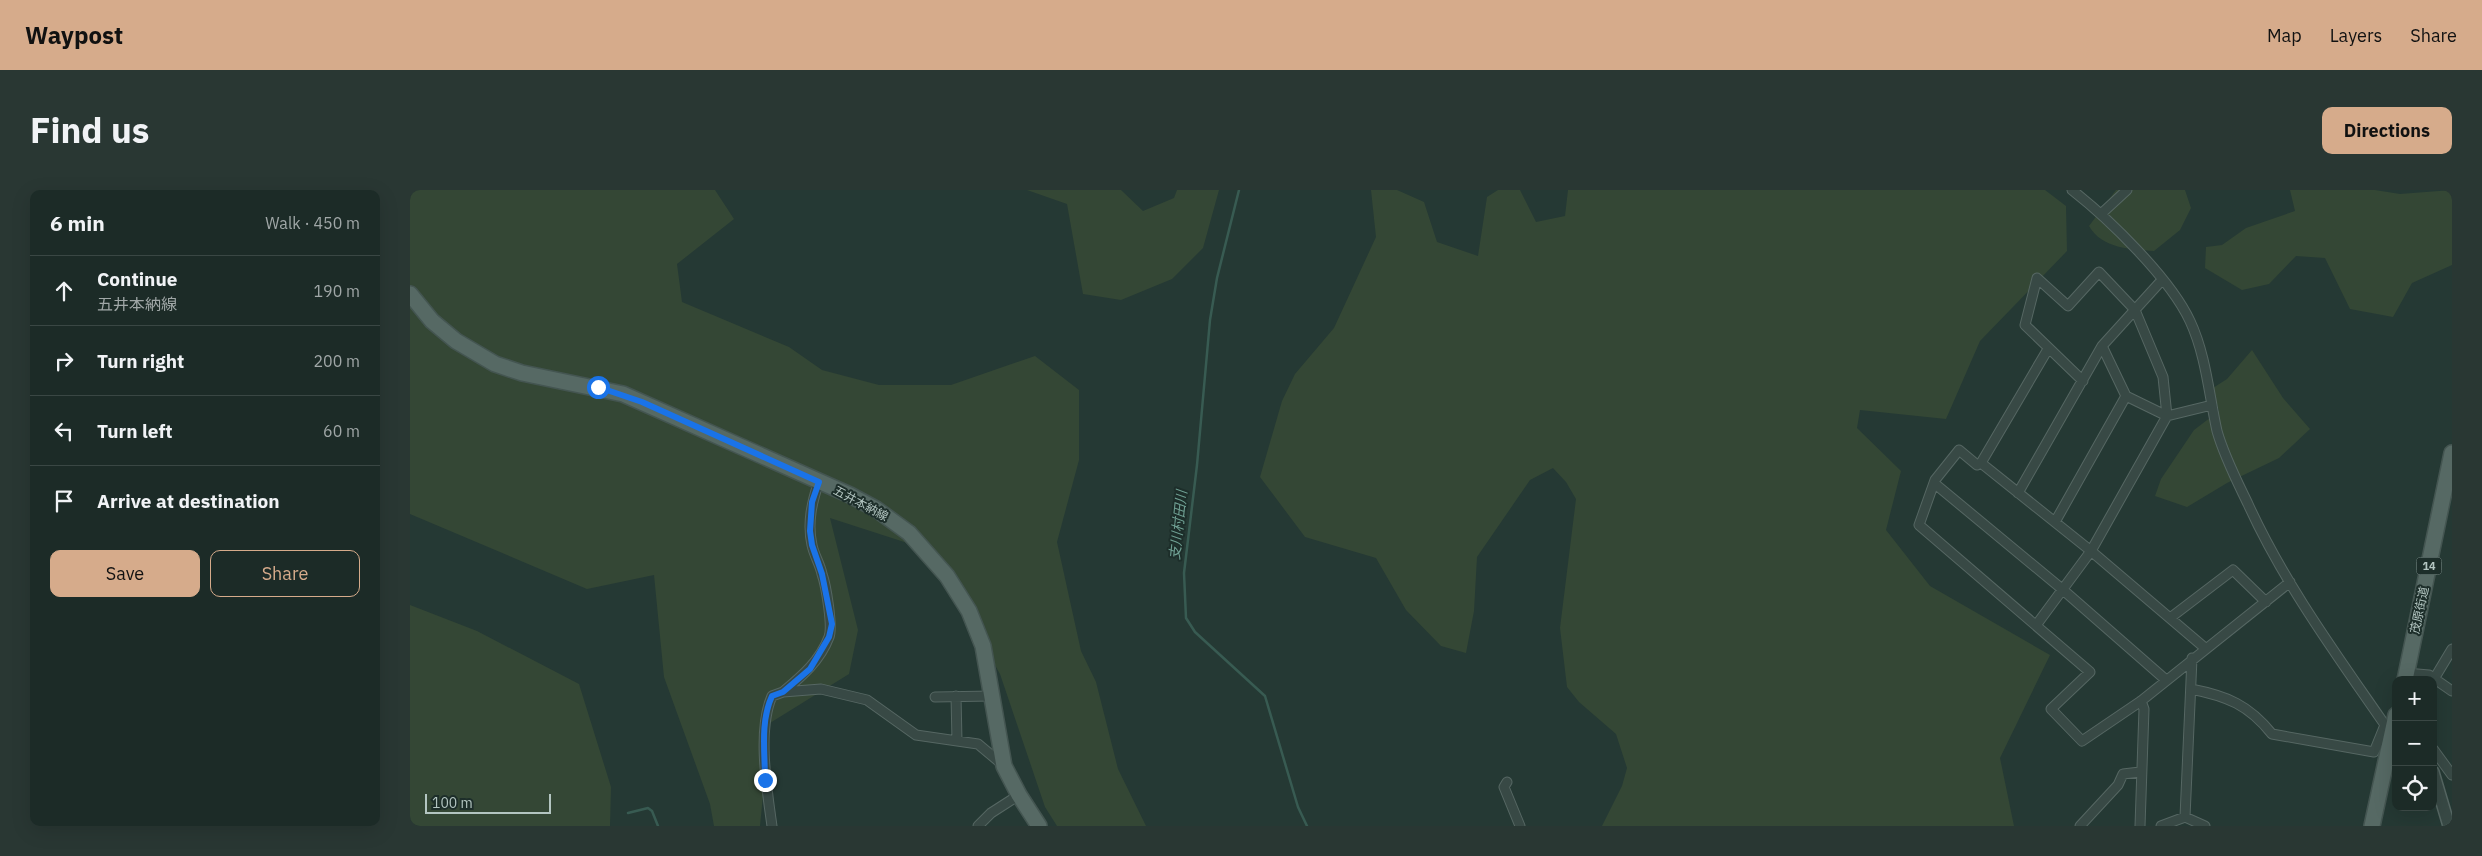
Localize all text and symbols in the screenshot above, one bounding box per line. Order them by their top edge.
text: Waypost [25,19,123,51]
text: Map [2267,24,2302,47]
text: Layers [2330,24,2382,47]
text: Share [2410,24,2457,47]
text: Find us [30,107,149,153]
button: Directions [2322,107,2452,154]
text: 6 min [50,209,105,237]
text: Walk · 450 m [265,213,360,233]
text: Continue [97,267,177,291]
icon: ahead [50,277,78,305]
text: 190 m [313,281,360,301]
text: 五井本納線 [97,294,177,314]
icon: right [50,347,78,375]
text: Turn right [97,349,184,373]
text: 200 m [313,351,360,371]
route start [587,376,610,399]
icon: left [50,417,78,445]
text: Turn left [97,419,173,443]
text: 60 m [323,421,360,441]
street label: 五井本納線 [831,482,891,524]
icon: arrive [50,487,78,515]
water label: 支川村田川 [1165,487,1191,561]
text: Arrive at destination [97,489,280,513]
button: Save [50,550,200,597]
button: Share [210,550,360,597]
road number: 14 [2416,558,2442,574]
street label: 茂原街道 [2407,585,2431,635]
map controls [2392,676,2437,811]
button: + [2392,676,2437,721]
button: − [2392,721,2437,766]
button: locate [2392,766,2437,811]
route end [754,769,777,792]
scale bar [425,791,551,814]
text: 100 m [432,794,473,812]

